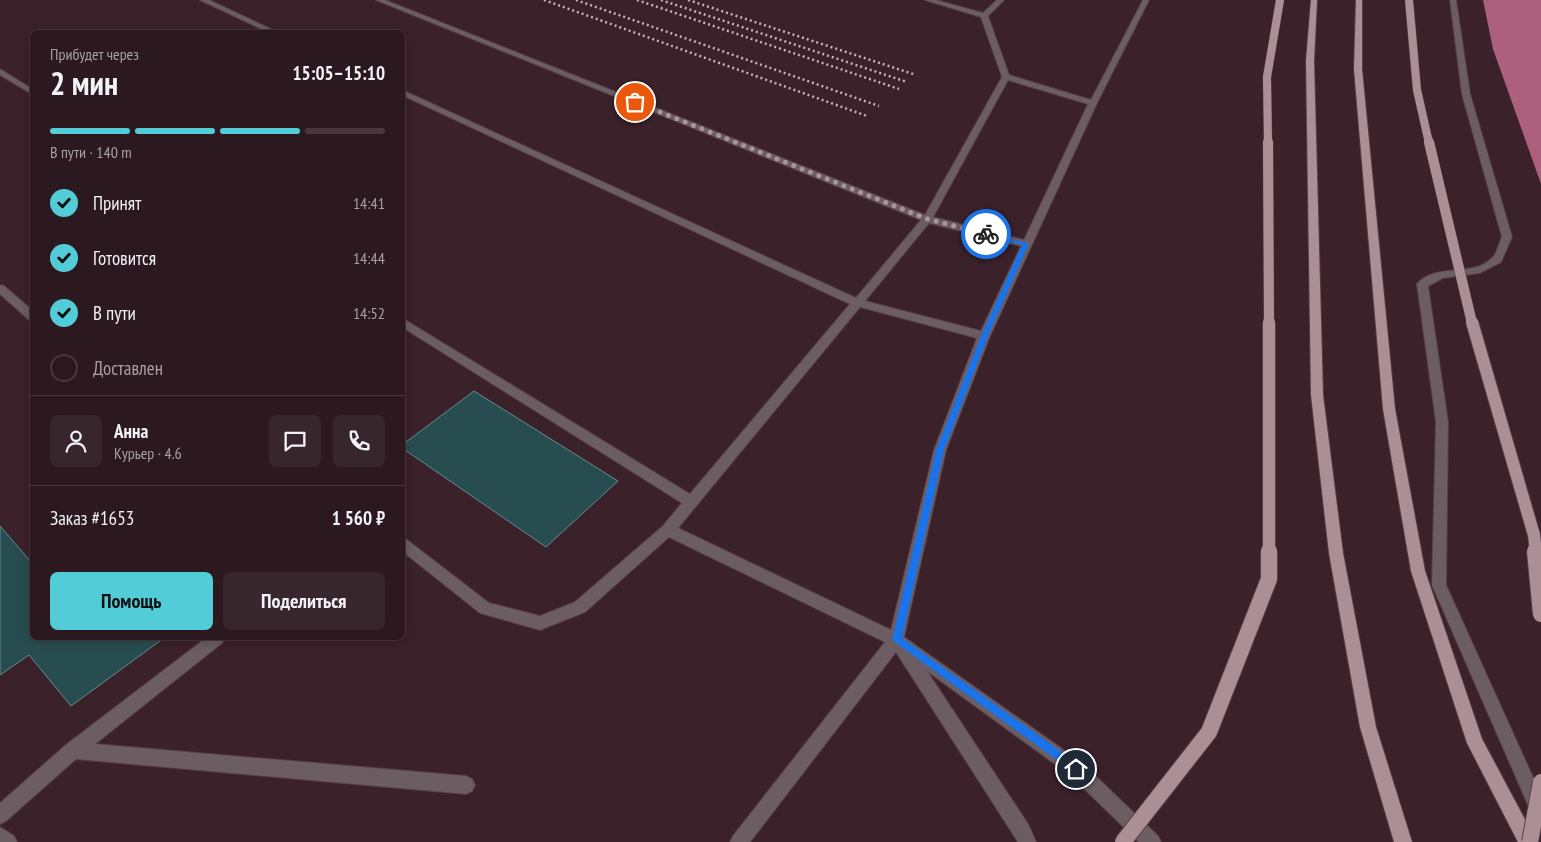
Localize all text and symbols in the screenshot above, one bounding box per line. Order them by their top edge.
text: Прибудет через [50,44,139,64]
text: 15:05–15:10 [292,61,385,85]
text: 2 мин [50,62,118,104]
pin [614,81,656,123]
icon: bag [621,88,649,116]
text: В пути · 140 m [50,142,132,162]
icon: check [50,189,78,217]
text: Принят [93,191,141,215]
text: 14:41 [353,193,385,213]
courier [961,209,1011,259]
icon: bike [972,220,1000,248]
icon: check [50,244,78,272]
text: Готовится [93,246,156,270]
text: 14:44 [353,248,385,268]
icon: check [50,299,78,327]
text: В пути [93,301,136,325]
text: 14:52 [353,303,385,323]
text: Доставлен [93,356,163,380]
button: person [50,415,102,467]
button: chat [269,415,321,467]
button: phone [333,415,385,467]
text: Анна [114,419,148,443]
text: Курьер · 4.6 [114,443,182,463]
text: Заказ #1653 [50,506,134,530]
text: 1 560 ₽ [332,506,385,530]
button: Помощь [50,572,213,630]
button: Поделиться [223,572,385,630]
pin [1055,748,1097,790]
icon: home [1062,755,1090,783]

